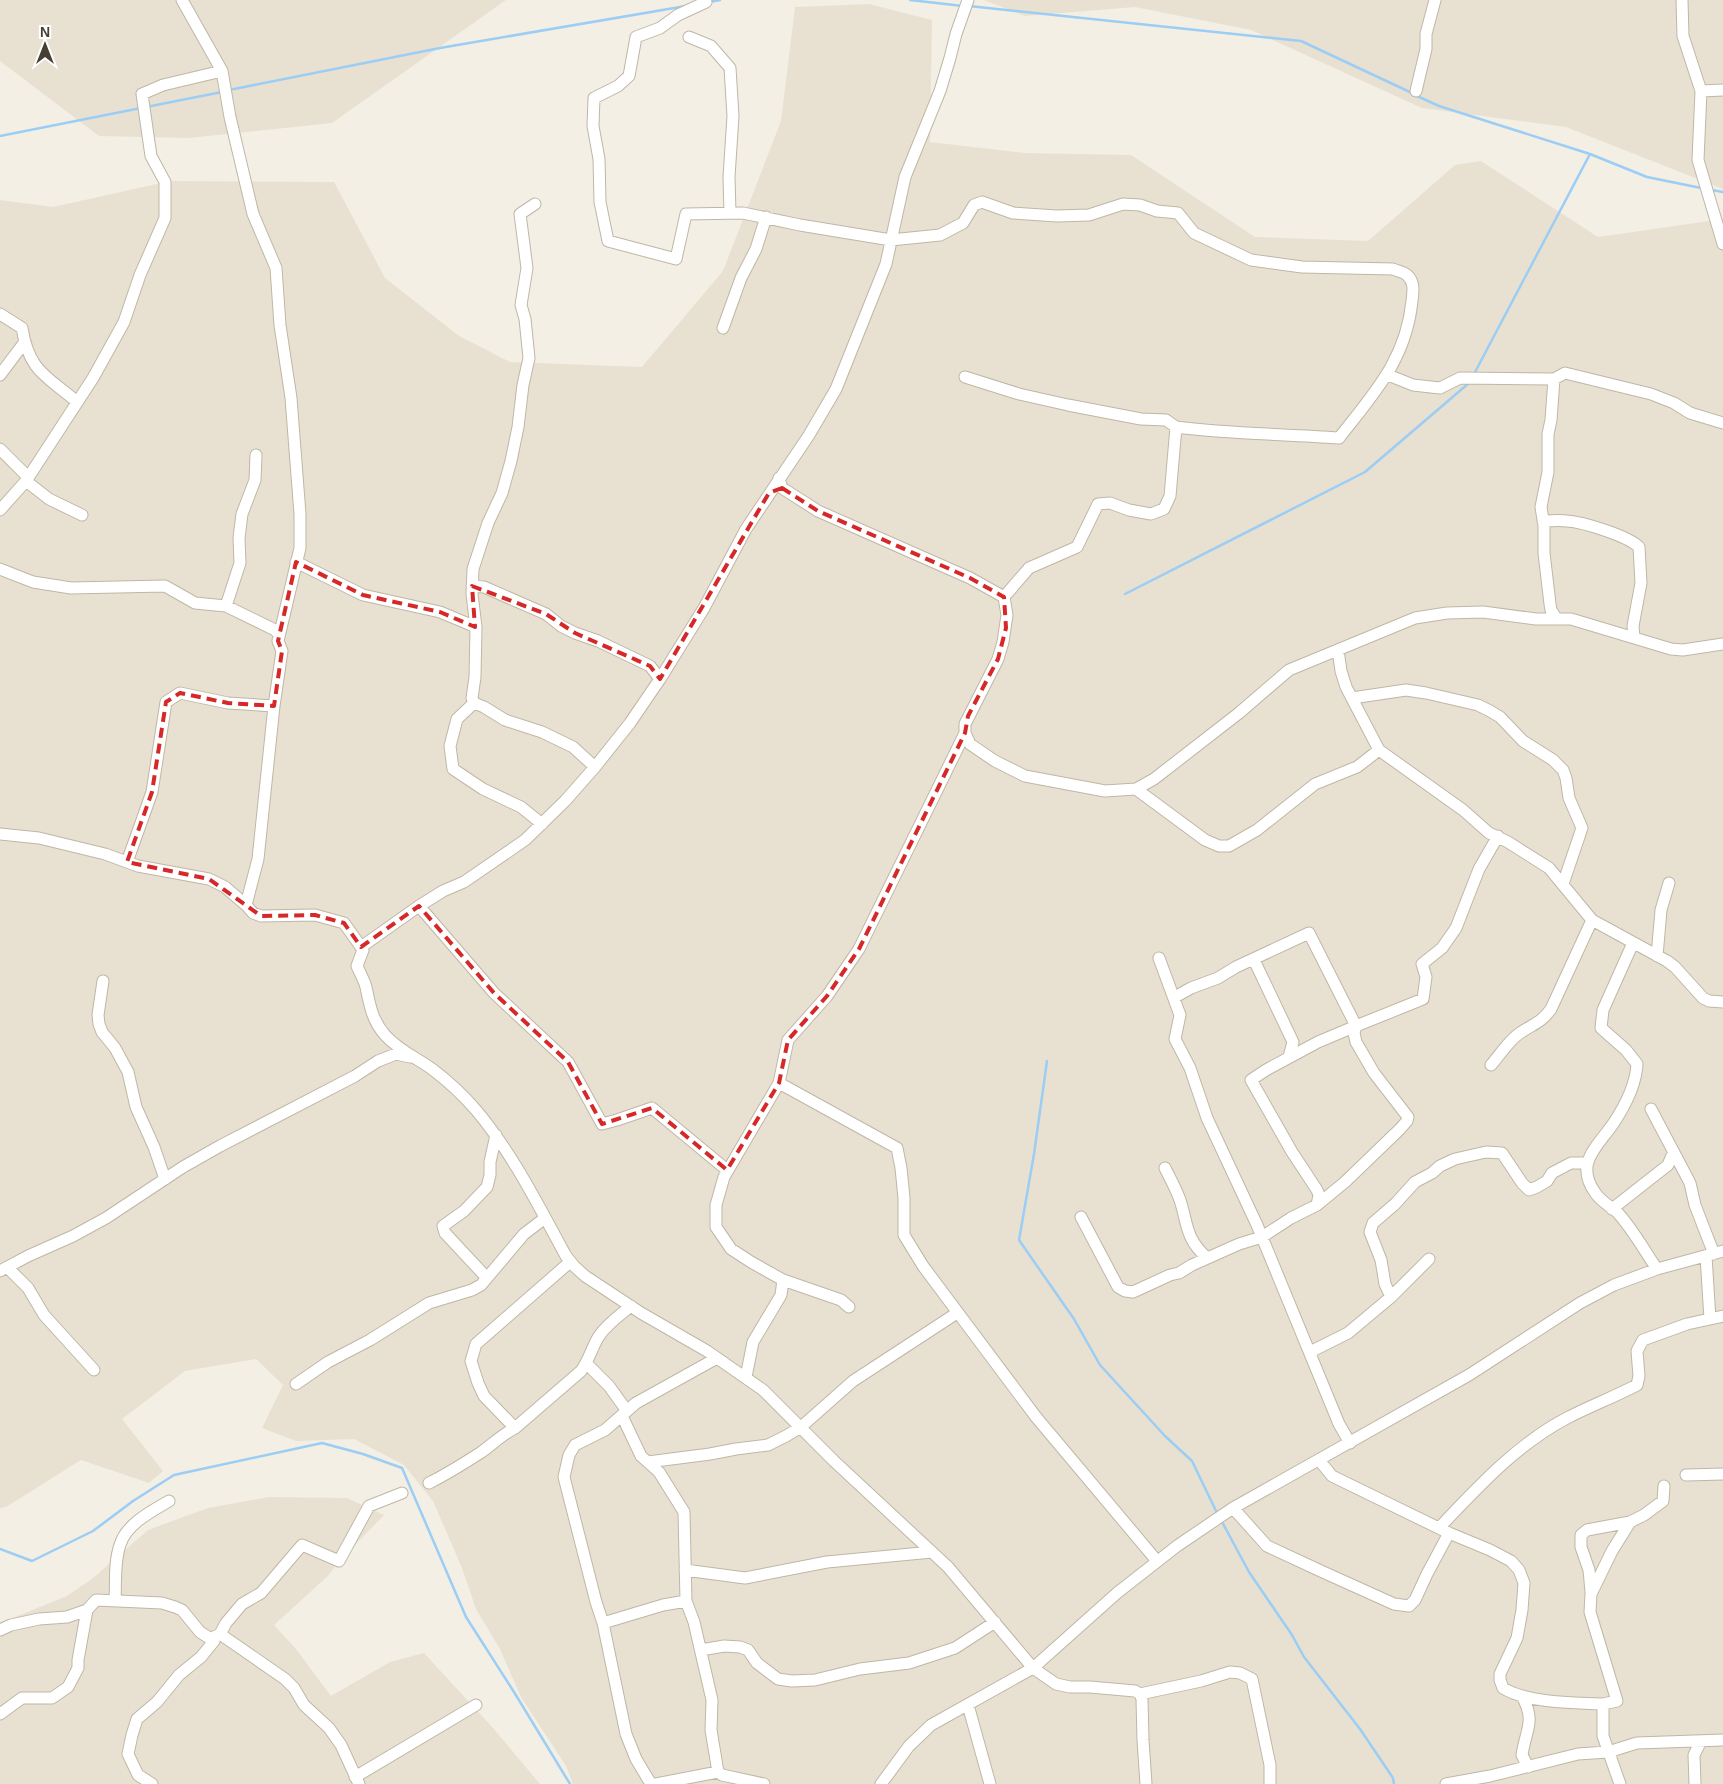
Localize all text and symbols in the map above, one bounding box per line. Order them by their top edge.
north arrow [20,20,70,70]
text: N [40,24,50,40]

